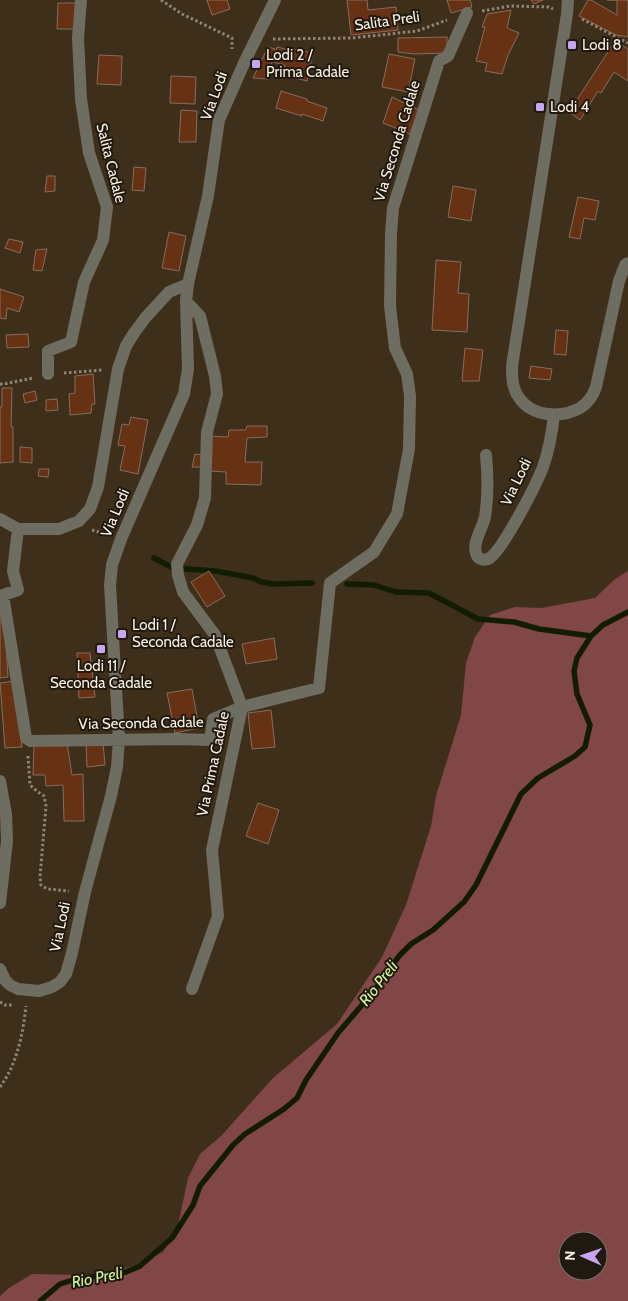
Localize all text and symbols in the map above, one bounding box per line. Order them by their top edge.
street label: Salita Preli [353,8,421,34]
place label: Lodi 8 [582,36,622,54]
marker: Lodi 8 [566,39,578,51]
place label: Lodi 2 / Prima Cadale [266,46,350,81]
marker: Lodi 2 / Prima Cadale [250,58,262,70]
street label: Via Lodi [197,69,231,123]
street label: Via Seconda Cadale [370,78,424,204]
place label: Lodi 4 [550,98,589,116]
marker: Lodi 4 [534,101,546,113]
street label: Salita Cadale [92,121,130,205]
street label: Via Lodi [497,455,535,509]
street label: Via Lodi [97,486,133,540]
place label: Lodi 1 / Seconda Cadale [132,616,234,651]
marker: Lodi 1 / Seconda Cadale [116,628,128,640]
marker: Lodi 11 / Seconda Cadale [95,643,107,655]
place label: Lodi 11 / Seconda Cadale [50,657,152,692]
street label: Via Prima Cadale [193,710,233,818]
street label: Via Seconda Cadale [78,713,204,733]
street label: Via Lodi [46,900,74,954]
water label: Rio Preli [355,957,402,1010]
north arrow [558,1231,608,1281]
text: N [561,1250,579,1261]
water label: Rio Preli [70,1263,125,1292]

